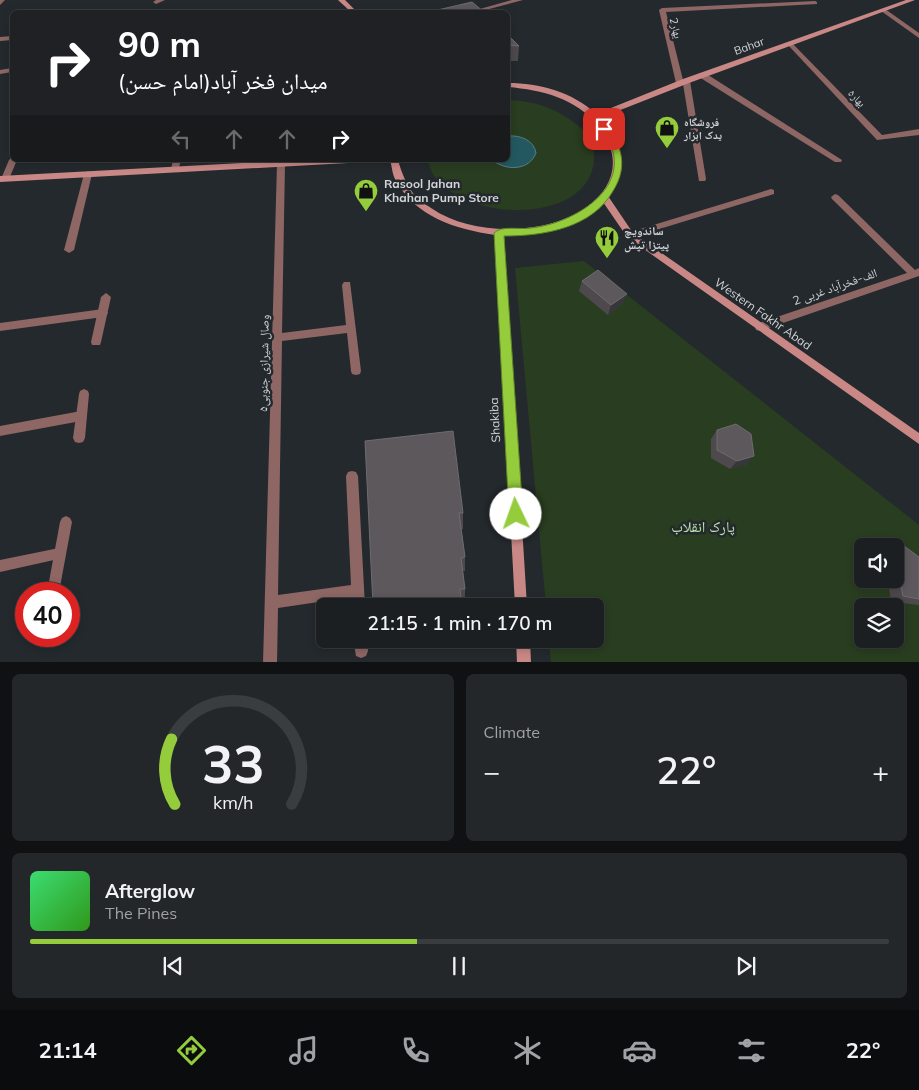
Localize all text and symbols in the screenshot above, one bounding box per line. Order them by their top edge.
street label: 2بهار [667,16,685,40]
text: 90 m [118,22,201,66]
icon: right [35,30,100,95]
street label: Bahar [732,34,766,58]
text: میدان فخر آباد(امام حسن) [118,67,328,95]
street label: بهار۵ [845,86,869,110]
pin [583,108,625,150]
icon: arrive [590,115,618,143]
shop icon: فروشگاه یدک ابزار [654,115,680,149]
place label: فروشگاه یدک ابزار [683,115,722,142]
icon: left [167,125,195,153]
icon: ahead [220,125,248,153]
icon: ahead [273,125,301,153]
icon: right [326,125,354,153]
place label: Rasool Jahan Khahan Pump Store [384,176,499,205]
shop icon: Rasool Jahan Khahan Pump Store [353,178,379,212]
place label: ساندویچ پیتزا تپش [624,223,669,253]
restaurant icon: ساندویچ پیتزا تپش [594,225,620,259]
street label: 2 الف-فخرآباد غربی [791,265,879,308]
street label: Western Fakhr Abad [712,274,815,353]
street label: ۵وصال شیرازی جنوبی [255,314,272,412]
street label: Shakiba [486,397,503,443]
position arrow [489,487,541,539]
park label: پارک انقلاب [671,517,735,536]
map controls [854,538,904,648]
button: sound [854,538,904,588]
speed limit sign: 40 [15,582,80,647]
button: layers [854,598,904,648]
text: 21:15 · 1 min · 170 m [367,611,553,635]
text: Climate [484,722,540,742]
text: 33 [202,731,264,796]
text: 22° [656,746,716,794]
text: − [484,754,500,789]
text: + [872,754,889,789]
text: km/h [213,791,253,813]
text: Afterglow [105,879,195,903]
text: The Pines [105,903,177,923]
icon: previous [159,952,187,980]
icon: pause [445,952,473,980]
icon: next [732,952,760,980]
icon: directions [174,1033,209,1068]
icon: music [286,1033,321,1068]
icon: phone [398,1033,433,1068]
icon: climate [510,1033,545,1068]
icon: car [622,1033,657,1068]
icon: filters [734,1033,769,1068]
text: 21:14 [38,1036,97,1064]
text: 22° [846,1036,880,1064]

